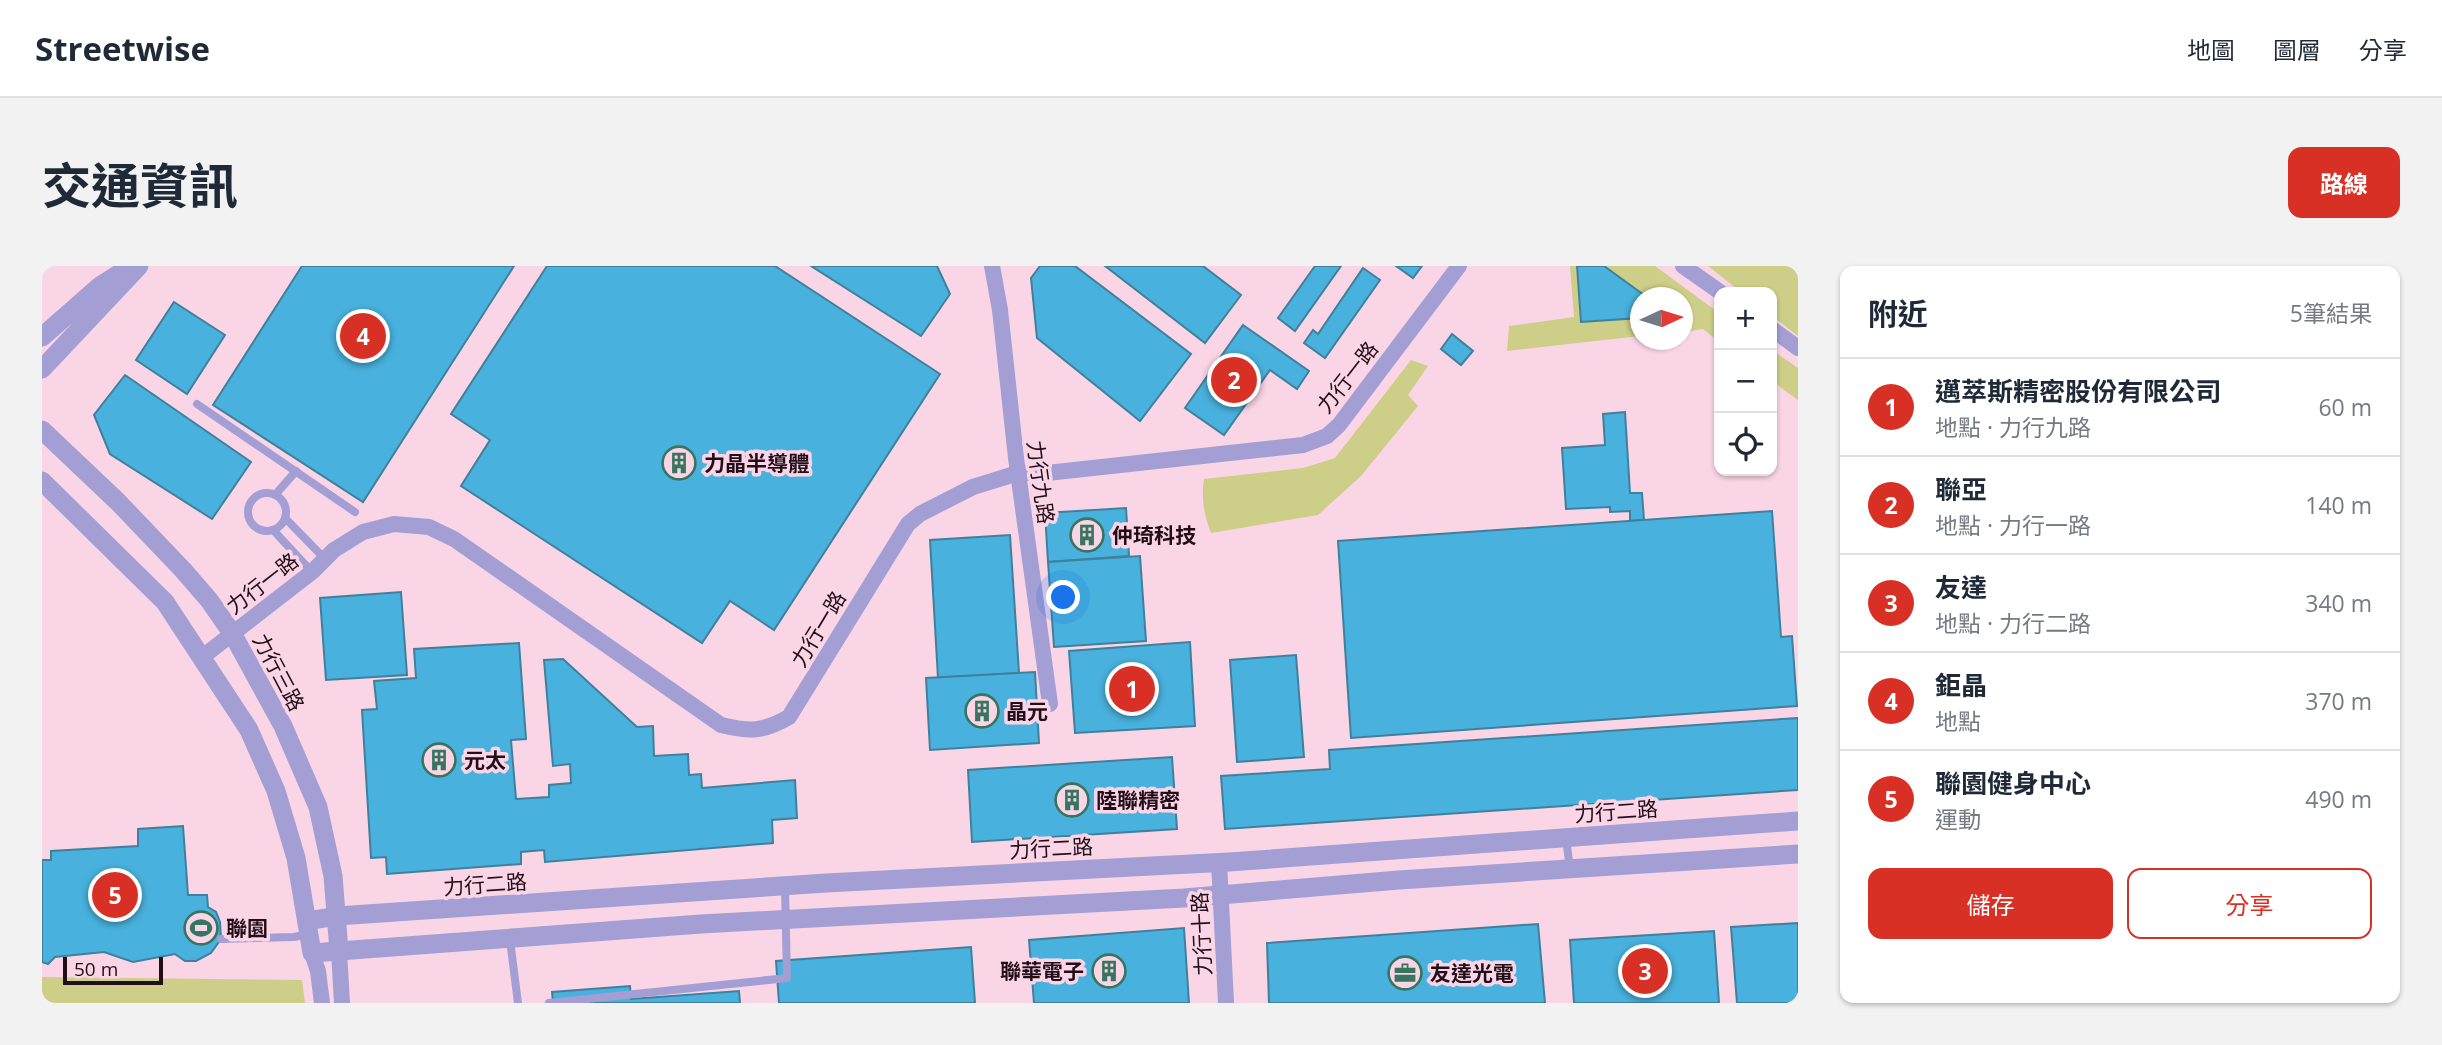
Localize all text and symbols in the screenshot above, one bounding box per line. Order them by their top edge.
text: Streetwise [35,26,210,71]
text: 地圖 [2187,33,2235,66]
text: 圖層 [2273,33,2321,66]
text: 分享 [2359,33,2407,66]
button: 路線 [2288,147,2400,218]
text: 交通資訊 [42,152,238,218]
north arrow [1630,287,1693,350]
map controls [1714,287,1777,476]
button: + [1714,287,1777,350]
text: 附近 [1868,293,1928,334]
text: 5筆結果 [2290,297,2372,329]
pin: 4 [340,310,386,362]
street label: 力行一路 [1310,335,1384,419]
button: − [1714,350,1777,413]
pin: 2 [1211,354,1257,406]
text: 邁萃斯精密股份有限公司 [1935,373,2221,409]
text: 1 [1884,391,1898,423]
text: 60 m [2318,391,2372,423]
text: 地點 · 力行九路 [1935,411,2091,443]
button: locate [1714,413,1777,476]
street label: 力行九路 [1021,438,1061,526]
building icon: 力晶半導體 [660,444,698,482]
place label: 力晶半導體 [704,449,809,477]
text: 聯亞 [1935,471,1987,507]
text: 2 [1884,489,1898,521]
text: 140 m [2305,489,2372,521]
text: 地點 · 力行一路 [1935,509,2091,541]
building icon: 仲琦科技 [1068,516,1106,554]
place label: 仲琦科技 [1112,521,1196,549]
street label: 力行一路 [220,546,304,620]
text: 友達 [1935,569,1987,605]
your location [1046,580,1080,614]
street label: 力行一路 [784,586,852,672]
text: 3 [1884,587,1898,619]
text: 340 m [2305,587,2372,619]
text: 地點 · 力行二路 [1935,607,2091,639]
street label: 力行三路 [247,628,311,716]
pin: 1 [1109,663,1155,715]
text: 鉅晶 [1935,667,1987,703]
text: 4 [1884,685,1898,717]
text: 370 m [2305,685,2372,717]
building icon: 晶元 [963,692,1001,730]
place label: 晶元 [1006,697,1048,725]
text: 地點 [1935,705,1981,737]
building icon: 元太 [420,741,458,779]
place label: 元太 [464,746,506,774]
text: 聯園健身中心 [1935,765,2091,801]
building icon: 陸聯精密 [1053,781,1091,819]
text: 5 [1884,783,1898,815]
text: 490 m [2305,783,2372,815]
place label: 陸聯精密 [1096,786,1180,814]
street label: 力行二路 [1573,794,1659,828]
text: 運動 [1935,803,1981,835]
street label: 力行二路 [1008,832,1094,864]
street label: 力行二路 [442,867,528,901]
button: 儲存 [1868,868,2113,939]
button: 分享 [2127,868,2372,939]
pin: 5 [92,869,138,921]
street label: 力行十路 [1185,891,1217,977]
sports icon: 聯園 [182,909,220,947]
place label: 聯園 [226,914,268,942]
pin: 3 [1622,945,1668,997]
building icon: 聯華電子 [1090,952,1128,990]
scale bar [63,954,163,986]
office icon: 友達光電 [1386,954,1424,992]
text: 50 m [74,956,118,982]
place label: 聯華電子 [1000,957,1084,985]
place label: 友達光電 [1430,959,1514,987]

